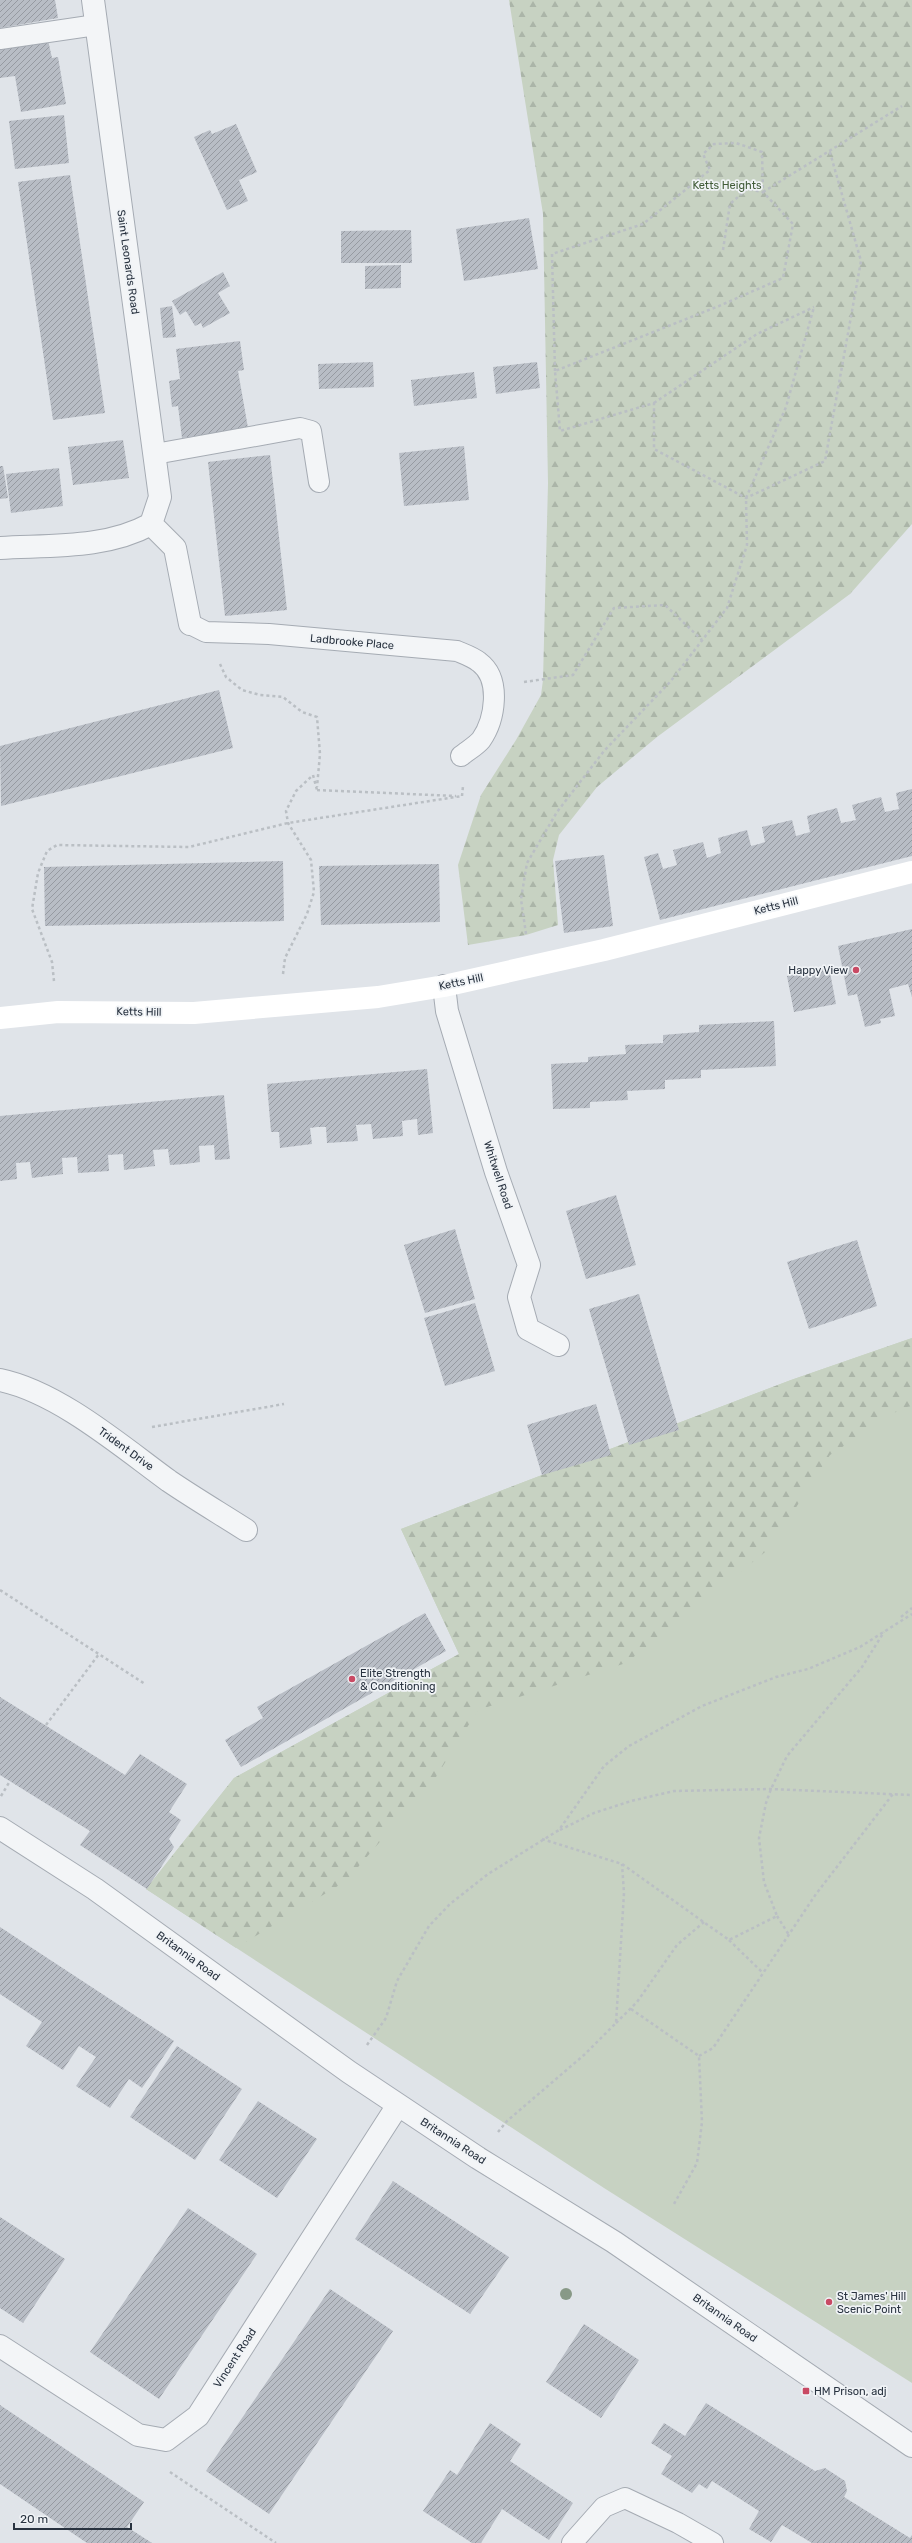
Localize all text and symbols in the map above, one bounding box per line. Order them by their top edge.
park label: Ketts Heights [692,179,762,192]
street label: Saint Leonards Road [114,209,142,315]
street label: Ladbrooke Place [309,632,395,652]
street label: Ketts Hill [753,894,799,918]
place label: Happy View [788,964,848,977]
marker: Happy View [851,965,861,975]
street label: Ketts Hill [438,971,484,993]
street label: Ketts Hill [116,1005,162,1019]
street label: Whitwell Road [481,1139,515,1211]
street label: Trident Drive [96,1425,156,1473]
place label: Elite Strength & Conditioning [360,1667,436,1693]
marker: Elite Strength & Conditioning [347,1674,357,1684]
street label: Britannia Road [154,1929,222,1983]
street label: Britannia Road [418,2115,488,2167]
place label: St James' Hill Scenic Point [837,2290,906,2316]
street label: Britannia Road [690,2291,760,2345]
marker: St James' Hill Scenic Point [824,2297,834,2307]
street label: Vincent Road [211,2326,259,2390]
place label: HM Prison, adj [814,2385,887,2398]
marker: HM Prison, adj [801,2386,811,2396]
scale bar [14,2505,131,2531]
text: 20 m [20,2512,48,2526]

